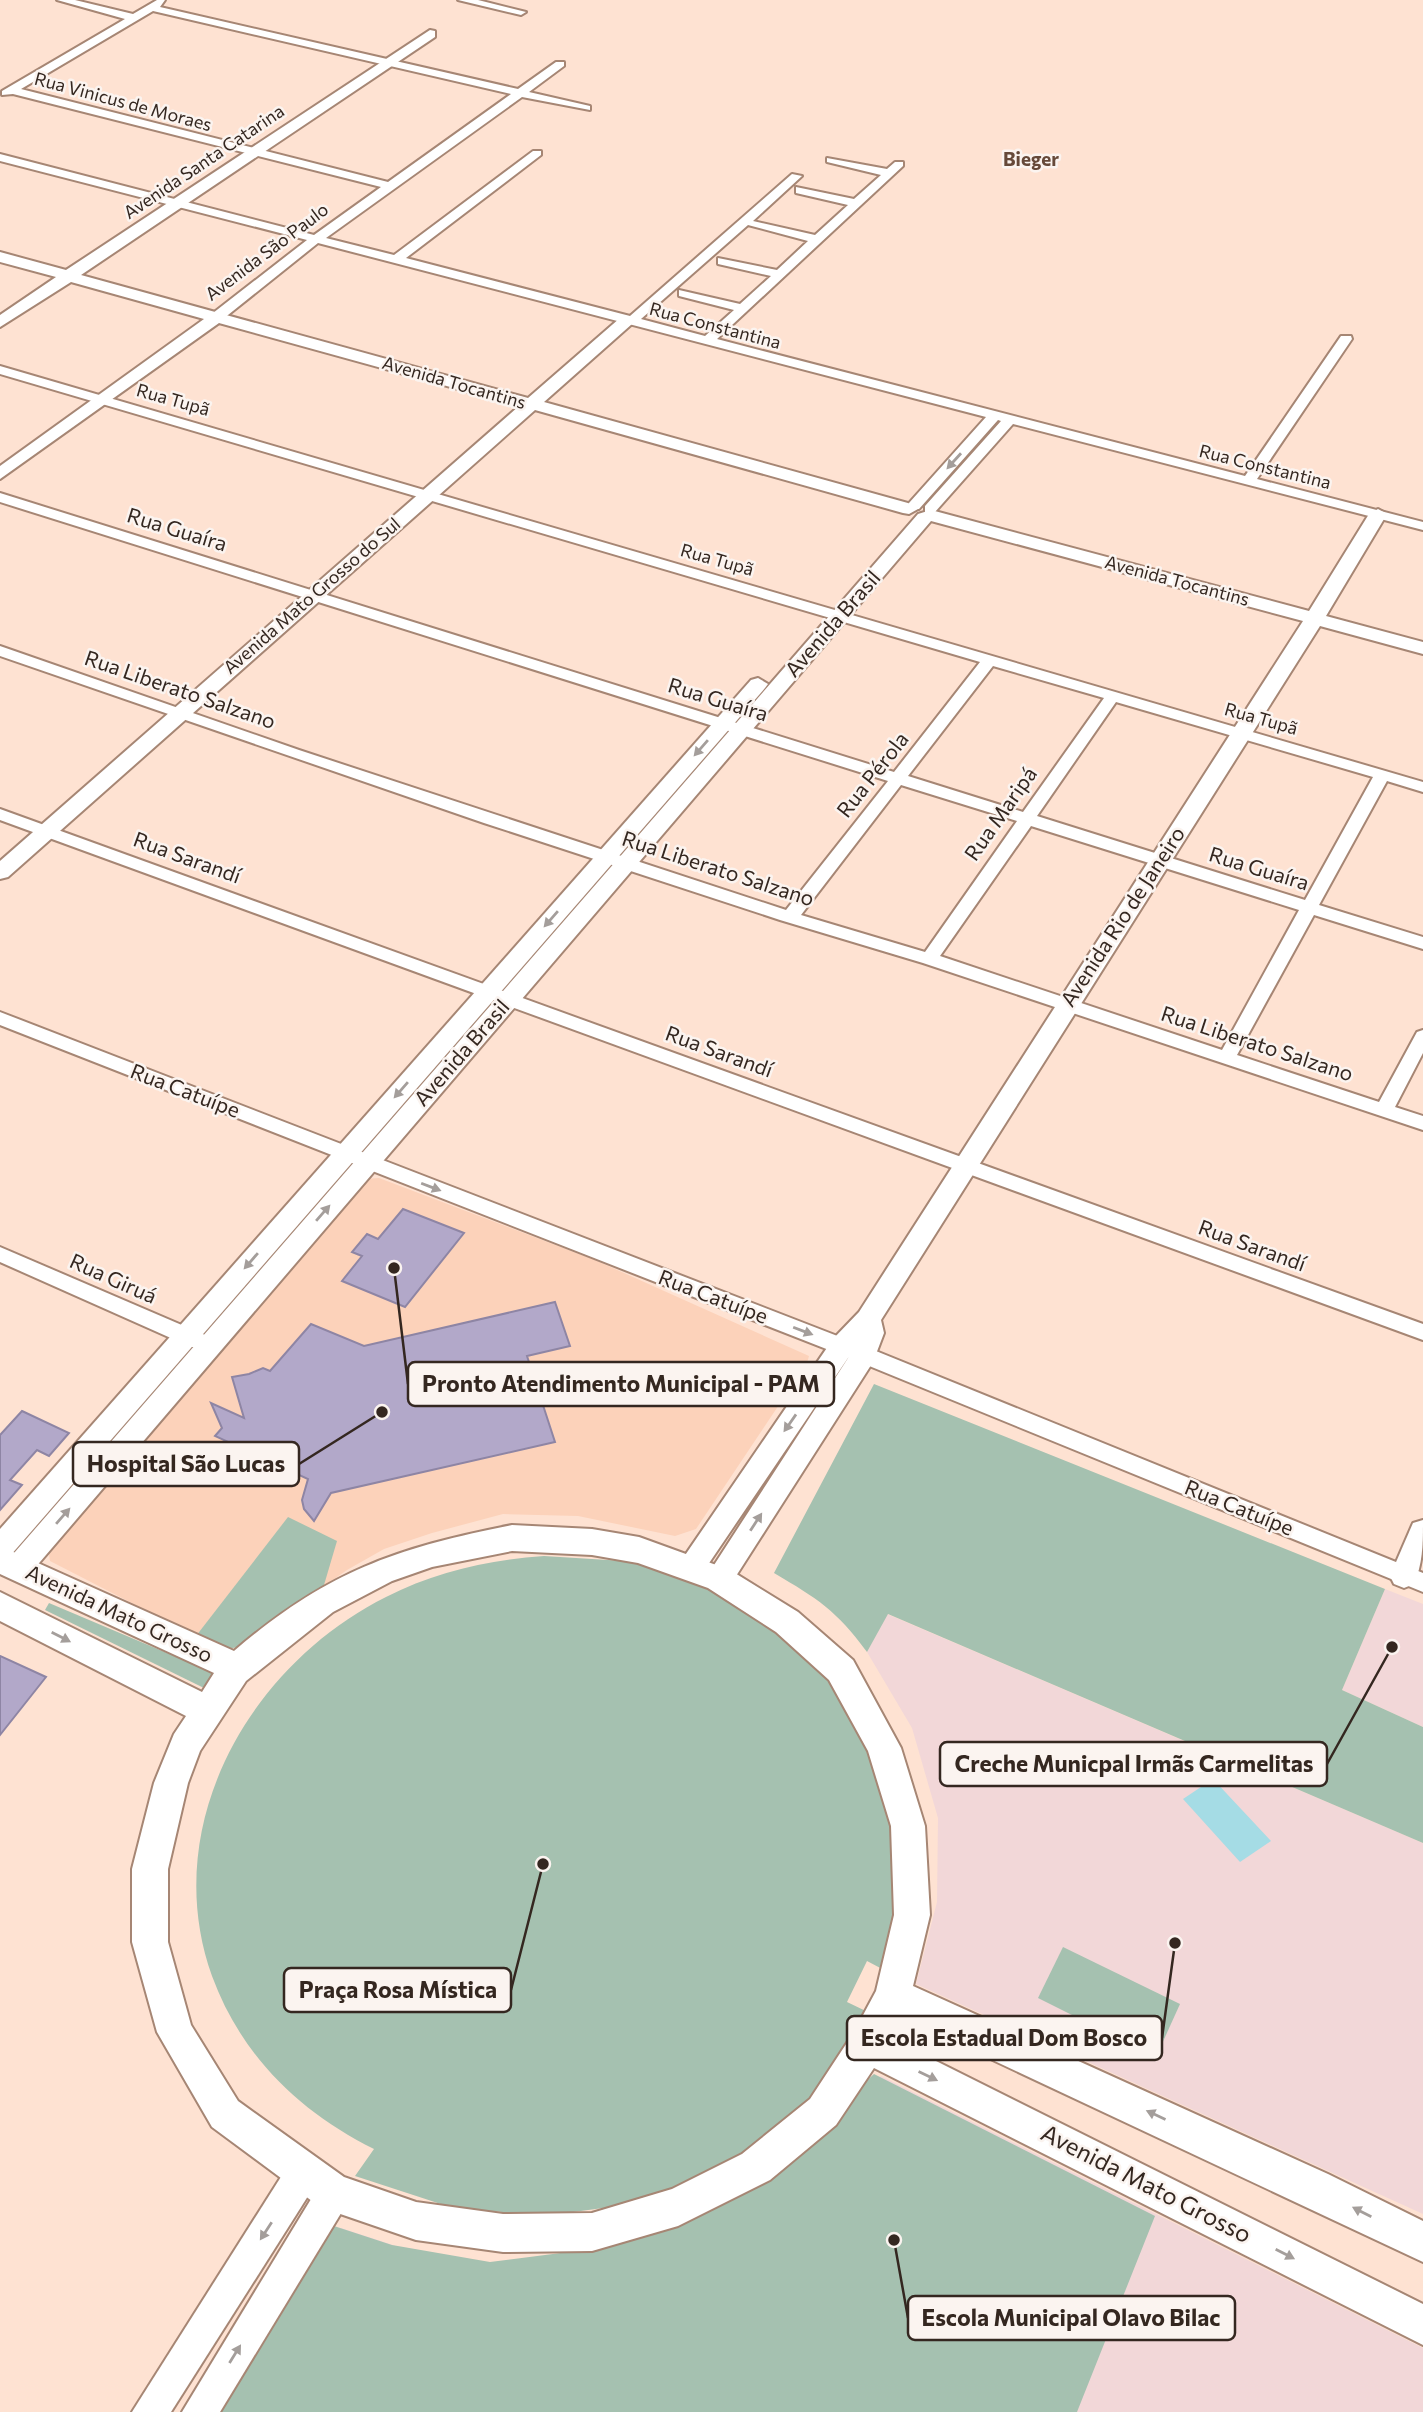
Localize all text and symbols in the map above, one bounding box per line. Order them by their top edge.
street label: Rua Vinicus de Moraes [32,67,214,135]
street label: Avenida Santa Catarina [119,99,288,223]
district label: Bieger [1003,147,1059,170]
street label: Avenida São Paulo [200,198,332,305]
street label: Rua Constantina [647,297,783,353]
street label: Avenida Tocantins [380,351,529,413]
street label: Rua Tupã [134,378,212,420]
street label: Rua Constantina [1197,439,1334,493]
one-way arrow [946,452,962,470]
street label: Rua Guaíra [124,502,231,556]
street label: Avenida Mato Grosso do Sul [218,512,404,678]
street label: Rua Tupã [678,538,756,580]
street label: Avenida Tocantins [1103,550,1252,610]
street label: Avenida Brasil [779,565,885,681]
street label: Rua Liberato Salzano [82,644,279,733]
street label: Rua Guaíra [665,672,772,726]
street label: Rua Tupã [1222,697,1300,739]
street label: Rua Pérola [831,726,913,822]
one-way arrow [693,739,709,757]
street label: Rua Maripá [958,761,1041,865]
street label: Avenida Rio de Janeiro [1054,822,1189,1011]
street label: Rua Liberato Salzano [619,825,818,910]
street label: Rua Sarandí [130,826,245,888]
street label: Rua Guaíra [1206,841,1313,895]
one-way arrow [543,910,559,928]
street label: Avenida Brasil [408,994,514,1110]
street label: Rua Liberato Salzano [1158,1000,1357,1085]
street label: Rua Sarandí [662,1020,777,1082]
street label: Rua Catuípe [127,1057,244,1122]
one-way arrow [393,1081,409,1099]
one-way arrow [420,1182,441,1193]
one-way arrow [315,1204,331,1222]
street label: Rua Sarandí [1195,1214,1310,1276]
street label: Rua Giruá [66,1247,161,1308]
one-way arrow [243,1252,259,1270]
street label: Rua Catuípe [655,1263,772,1328]
one-way arrow [792,1326,813,1337]
callout: Pronto Atendimento Municipal - PAM [408,1362,834,1406]
text: Pronto Atendimento Municipal - PAM [422,1369,820,1397]
one-way arrow [783,1414,797,1432]
callout: Hospital São Lucas [73,1442,299,1486]
text: Hospital São Lucas [87,1449,285,1477]
street label: Rua Catuípe [1181,1473,1298,1540]
one-way arrow [55,1507,71,1525]
one-way arrow [750,1512,763,1532]
street label: Avenida Mato Grosso [22,1558,217,1667]
one-way arrow [51,1632,71,1643]
callout: Creche Municpal Irmãs Carmelitas [940,1742,1327,1786]
text: Creche Municpal Irmãs Carmelitas [955,1749,1314,1777]
callout: Praça Rosa Mística [284,1968,511,2012]
text: Praça Rosa Mística [299,1975,497,2003]
callout: Escola Estadual Dom Bosco [847,2016,1162,2060]
text: Escola Estadual Dom Bosco [861,2023,1147,2051]
one-way arrow [918,2070,938,2081]
one-way arrow [1146,2109,1166,2121]
street label: Avenida Mato Grosso [1037,2117,1257,2248]
one-way arrow [1352,2206,1372,2217]
one-way arrow [259,2221,272,2240]
one-way arrow [1275,2248,1295,2259]
callout: Escola Municipal Olavo Bilac [908,2296,1235,2340]
text: Escola Municipal Olavo Bilac [922,2303,1220,2331]
one-way arrow [229,2344,242,2363]

